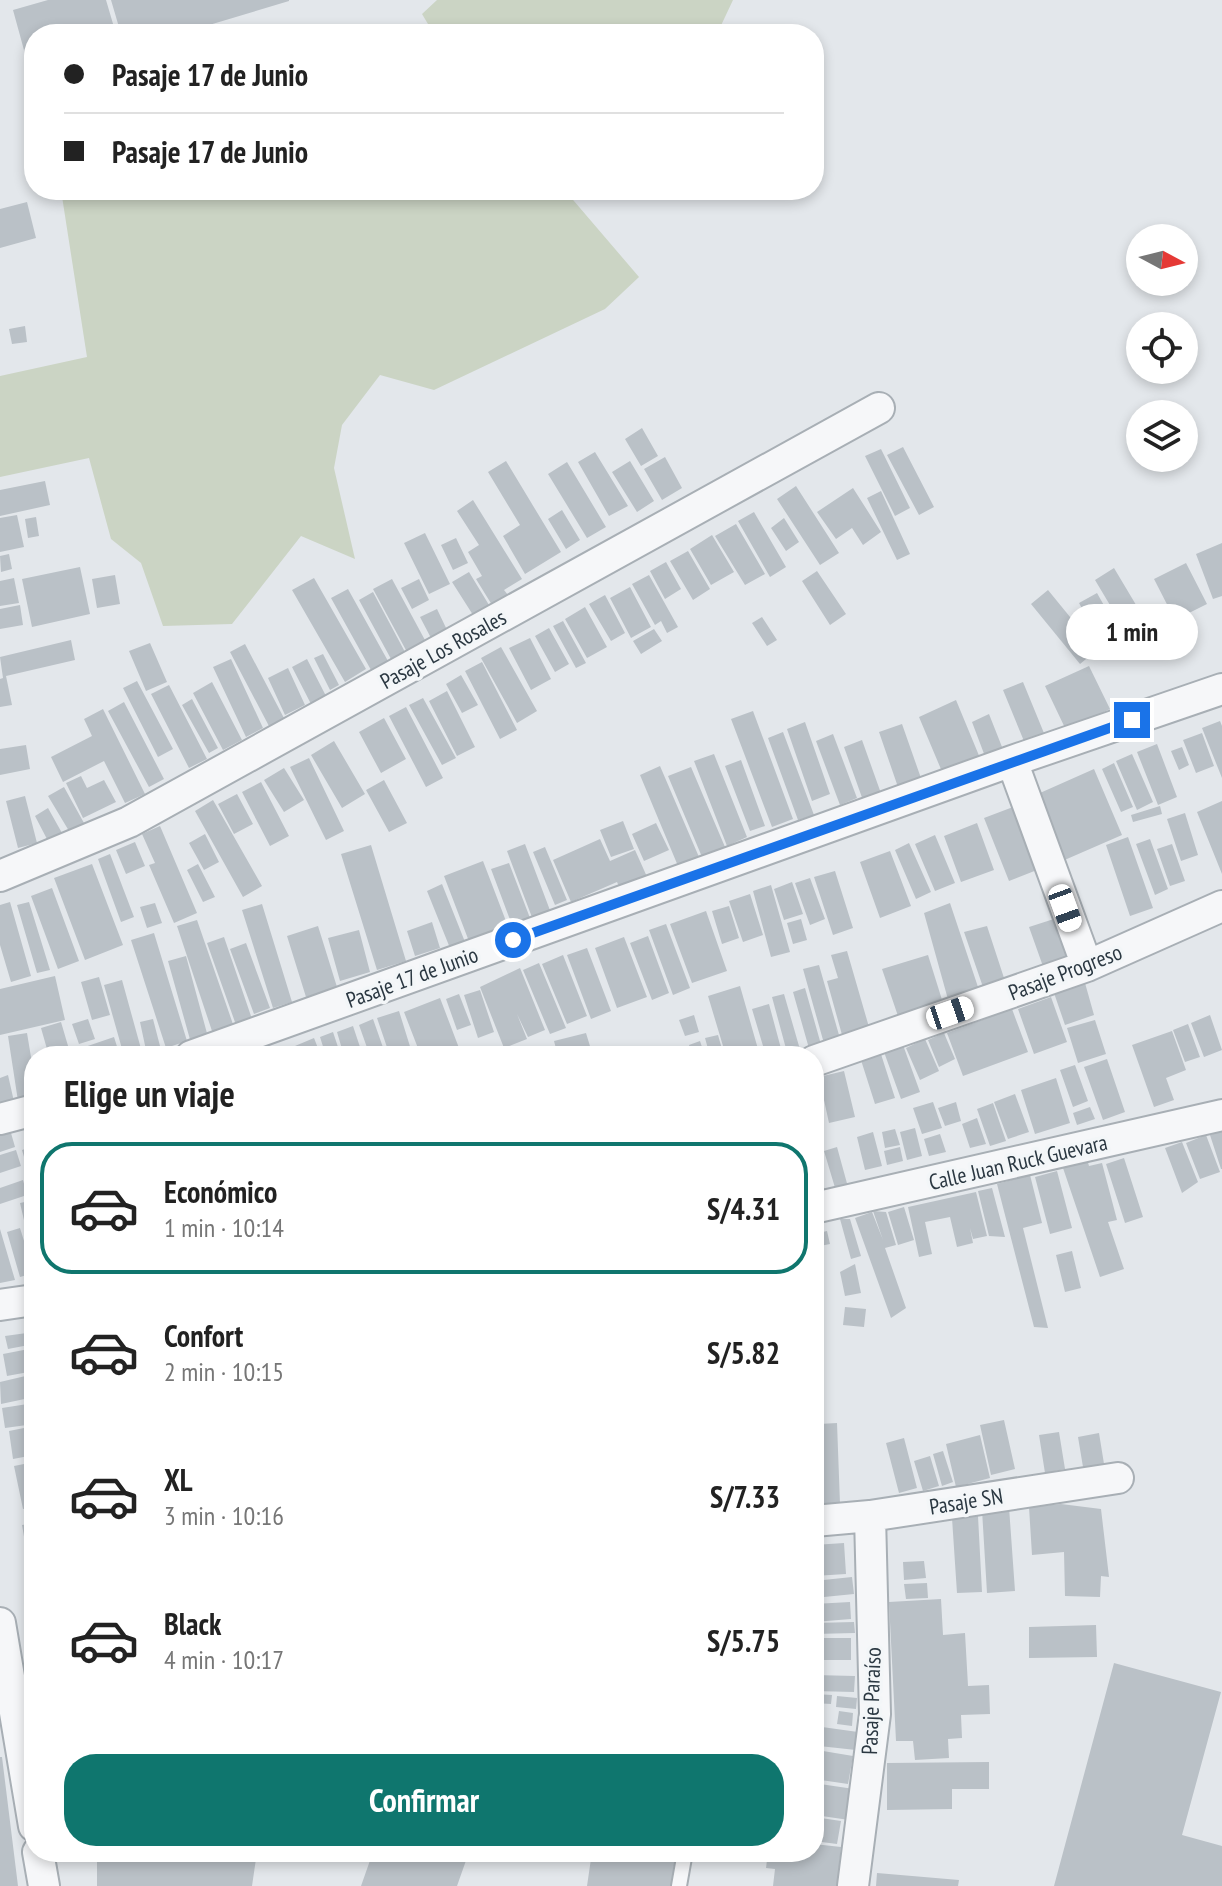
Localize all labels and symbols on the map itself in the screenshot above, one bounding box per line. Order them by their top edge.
north arrow [1126,224,1198,296]
street label: Pasaje Los Rosales [375,603,511,695]
callout: 1 min [1066,604,1198,660]
route end [1114,702,1150,738]
car [1046,881,1084,935]
route start [495,922,531,958]
street label: Pasaje Progreso [1004,938,1126,1006]
street label: Pasaje 17 de Junio [342,940,482,1014]
car [923,994,977,1032]
street label: Calle Juan Ruck Guevara [926,1128,1110,1196]
street label: Pasaje SN [927,1481,1005,1521]
street label: Pasaje Paraíso [855,1647,887,1755]

